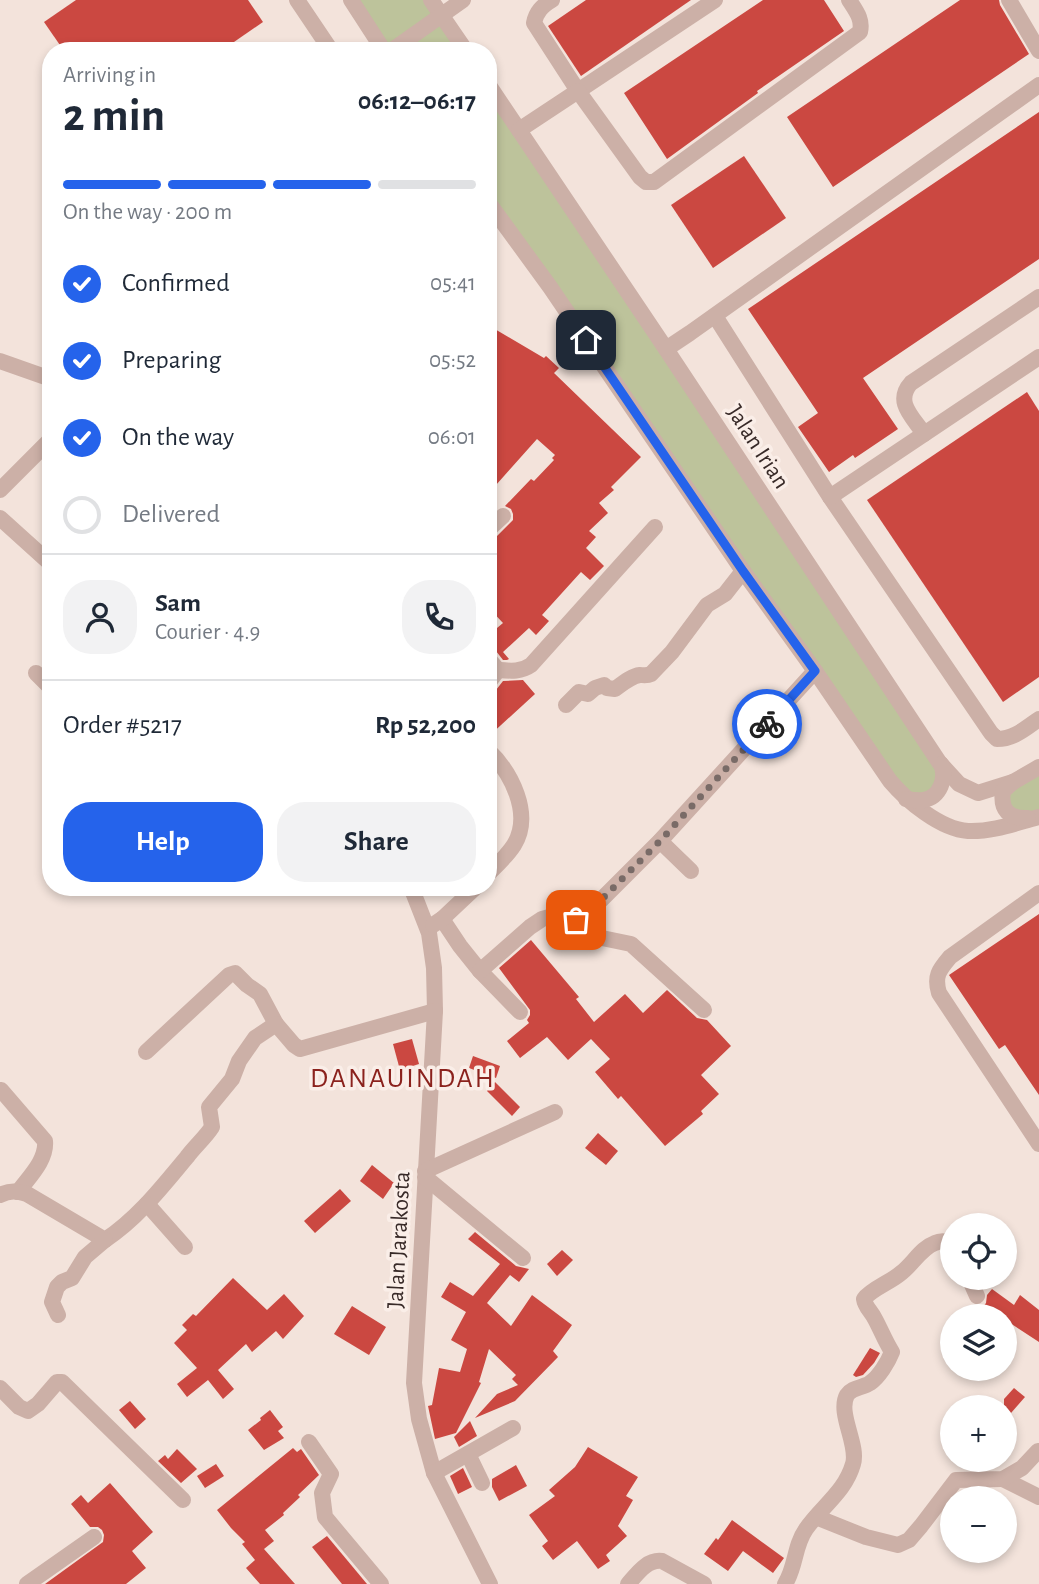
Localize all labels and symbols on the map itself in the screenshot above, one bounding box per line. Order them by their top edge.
pin [556,310,616,370]
street label: Jalan Irian [722,401,794,493]
courier [732,689,802,759]
pin [546,890,606,950]
district label: DANAUINDAH [310,1065,496,1093]
street label: Jalan Jarakosta [383,1171,415,1309]

